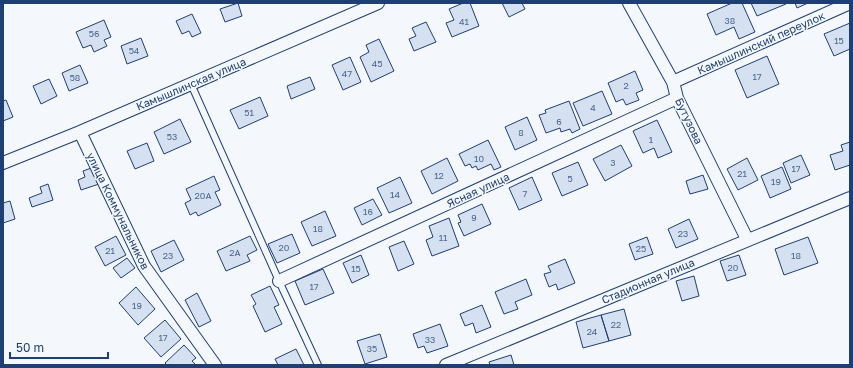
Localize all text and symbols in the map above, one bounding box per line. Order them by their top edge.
street label: Камышлинский переулок [695,8,827,77]
house number: 38 [725,15,735,26]
house number: 41 [459,16,470,27]
house number: 56 [89,28,99,39]
house number: 15 [834,35,844,46]
house number: 54 [129,45,140,56]
street label: Камышлинская улица [134,54,248,113]
house number: 45 [372,58,382,69]
house number: 47 [342,68,352,79]
house number: 17 [752,71,762,82]
house number: 58 [70,72,80,83]
house number: 2 [623,80,629,91]
street label: Бутузова [673,96,706,146]
house number: 4 [590,102,596,113]
house number: 51 [244,107,254,118]
house number: 6 [556,116,562,127]
house number: 8 [518,127,524,138]
house number: 53 [167,131,177,142]
house number: 1 [649,134,654,145]
street label: улица Коммунальников [84,150,152,271]
house number: 10 [474,153,484,164]
house number: 3 [610,157,616,168]
house number: 17 [791,163,801,174]
house number: 21 [737,168,747,179]
street label: Ясная улица [444,169,511,210]
house number: 12 [434,170,444,181]
house number: 5 [567,173,573,184]
house number: 19 [771,176,781,187]
house number: 7 [523,188,528,199]
house number: 14 [390,189,400,200]
house number: 20А [195,190,211,201]
house number: 16 [363,206,373,217]
house number: 9 [471,212,477,223]
house number: 18 [313,223,323,234]
house number: 23 [678,228,688,239]
house number: 11 [439,232,448,243]
house number: 20 [279,242,290,253]
house number: 25 [636,243,646,254]
house number: 21 [105,245,115,256]
house number: 2А [229,247,241,258]
house number: 23 [163,250,173,261]
house number: 18 [791,250,801,261]
street label: Стадионная улица [599,255,696,306]
house number: 20 [728,262,739,273]
house number: 15 [351,263,361,274]
house number: 17 [309,281,319,292]
house number: 19 [132,300,142,311]
house number: 22 [611,319,621,330]
house number: 24 [587,326,598,337]
house number: 17 [158,332,168,343]
scale bar [10,334,108,360]
house number: 33 [425,334,435,345]
text: 50 m [16,340,44,355]
house number: 35 [367,343,377,354]

